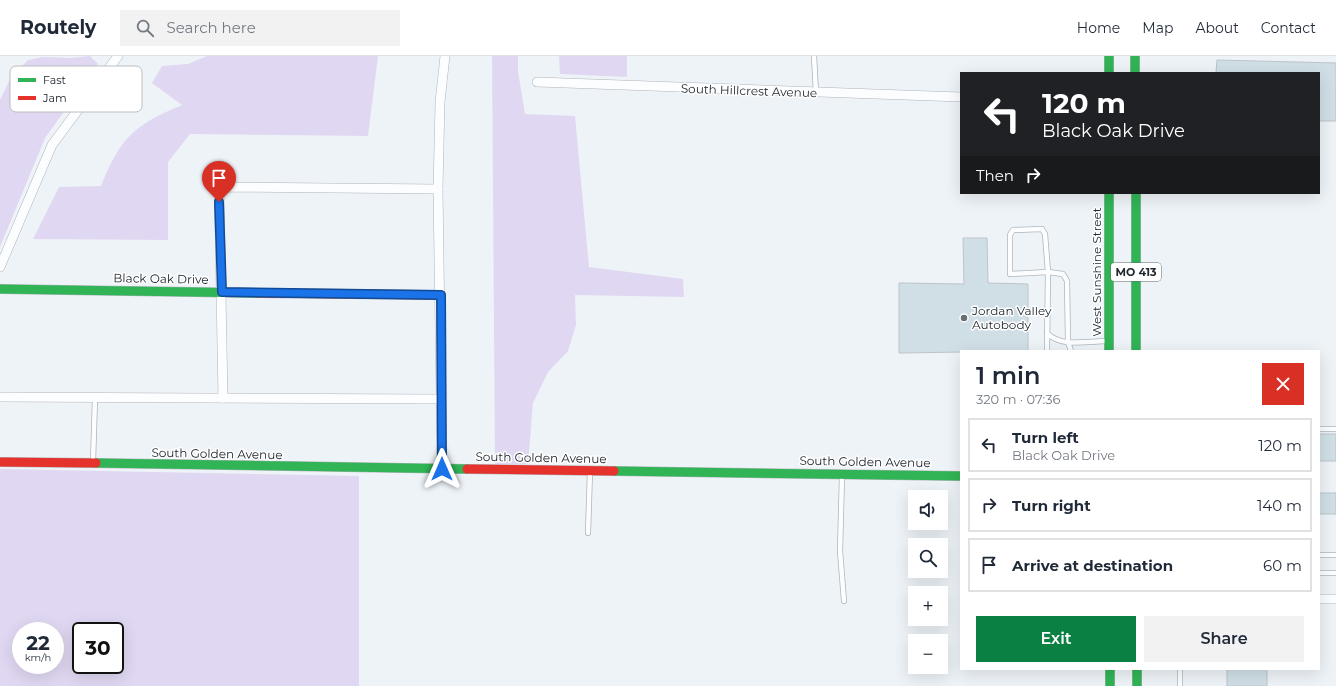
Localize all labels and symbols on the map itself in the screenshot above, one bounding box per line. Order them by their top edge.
legend [10,66,142,112]
text: Fast [43,73,67,87]
street label: South Hillcrest Avenue [681,81,817,100]
text: Jam [42,91,67,105]
pin [202,161,236,202]
street label: West Sunshine Street [1089,207,1104,337]
road number: MO 413 [1111,263,1161,281]
street label: Black Oak Drive [113,270,209,287]
place label: Jordan Valley Autobody [971,303,1052,332]
marker: Jordan Valley Autobody [959,313,969,323]
street label: South Golden Avenue [151,445,283,462]
position arrow [421,448,463,490]
street label: South Golden Avenue [475,449,607,466]
street label: South Golden Avenue [799,453,931,470]
speed limit sign: 30 [72,622,124,674]

